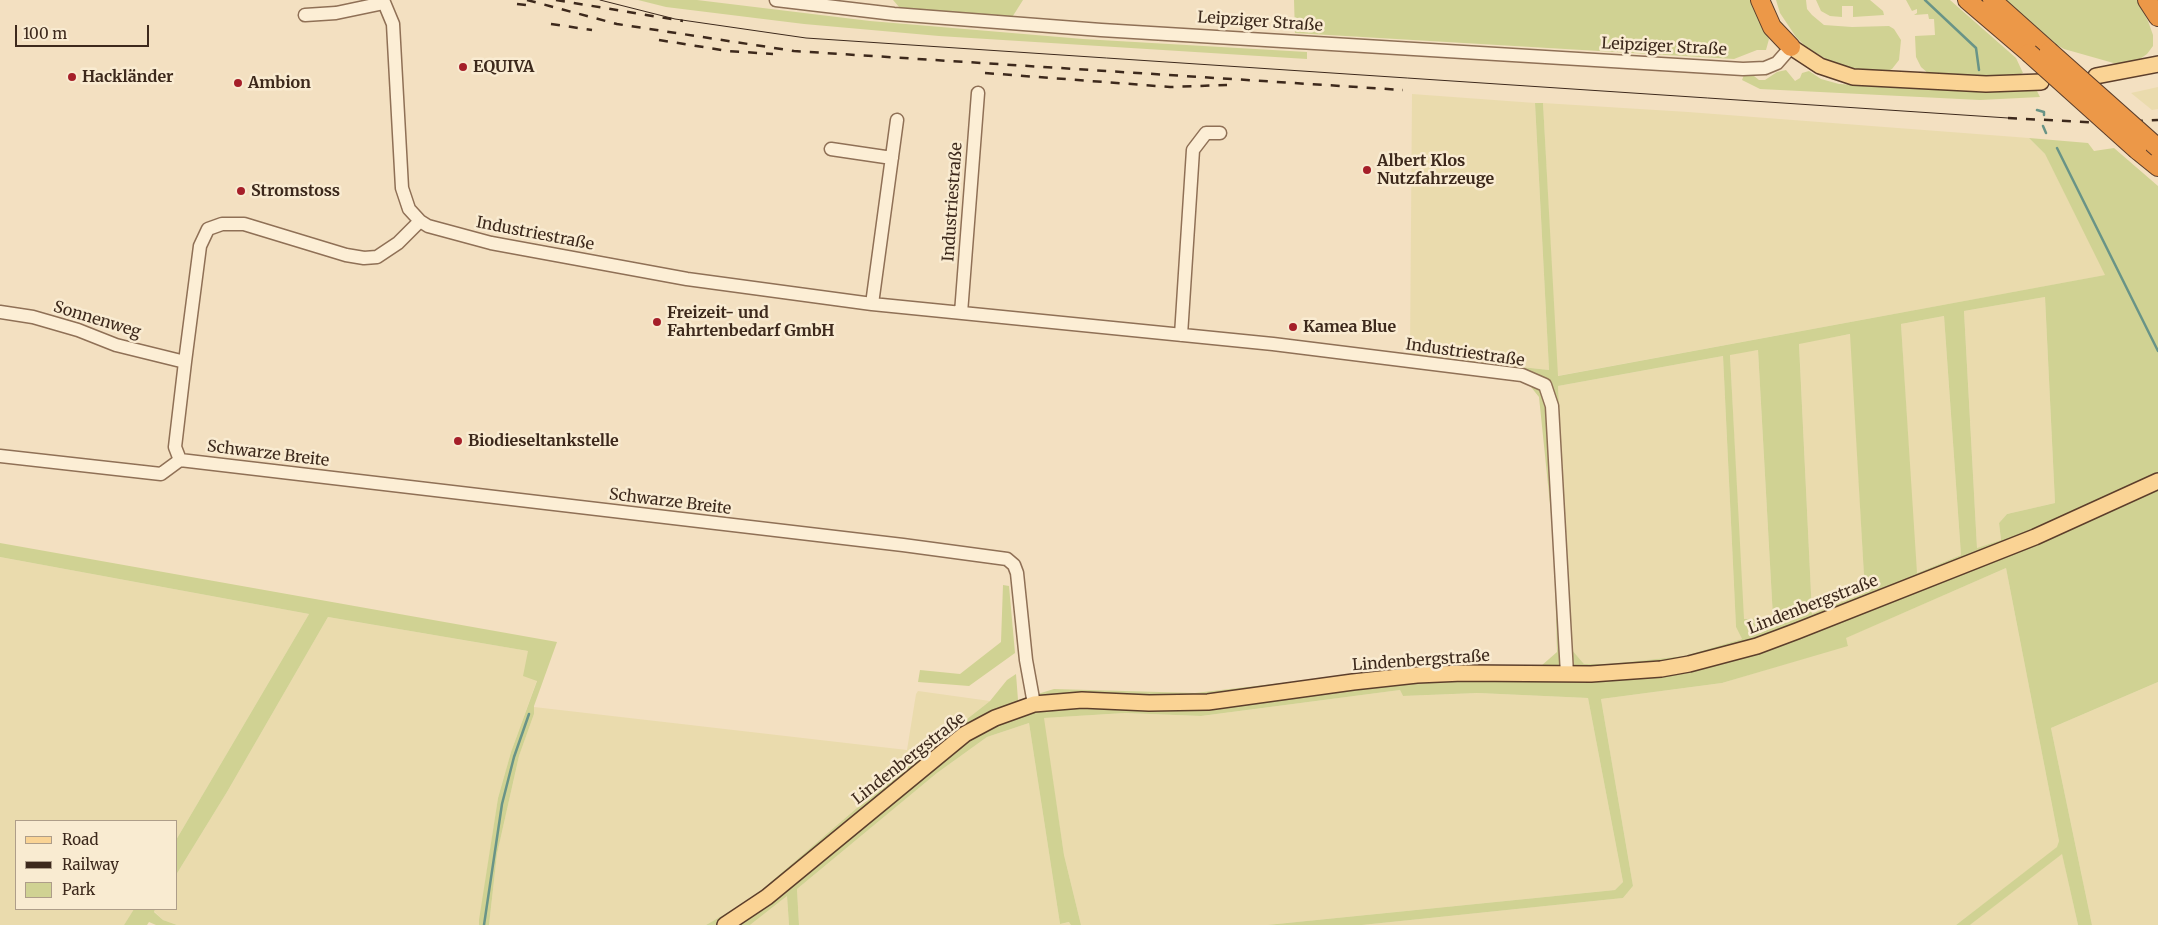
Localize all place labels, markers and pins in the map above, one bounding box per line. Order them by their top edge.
place label: EQUIVA [473,57,534,77]
marker: EQUIVA [457,61,469,73]
place label: Hackländer [82,67,173,87]
marker: Hackländer [66,71,78,83]
place label: Ambion [248,73,311,93]
marker: Ambion [232,77,244,89]
place label: Albert Klos Nutzfahrzeuge [1377,151,1494,189]
marker: Albert Klos Nutzfahrzeuge [1361,164,1373,176]
place label: Stromstoss [251,181,340,201]
marker: Stromstoss [235,185,247,197]
place label: Freizeit- und Fahrtenbedarf GmbH [667,303,834,341]
marker: Freizeit- und Fahrtenbedarf GmbH [651,316,663,328]
place label: Kamea Blue [1303,317,1396,337]
marker: Kamea Blue [1287,321,1299,333]
place label: Biodieseltankstelle [468,431,619,451]
marker: Biodieseltankstelle [452,435,464,447]

